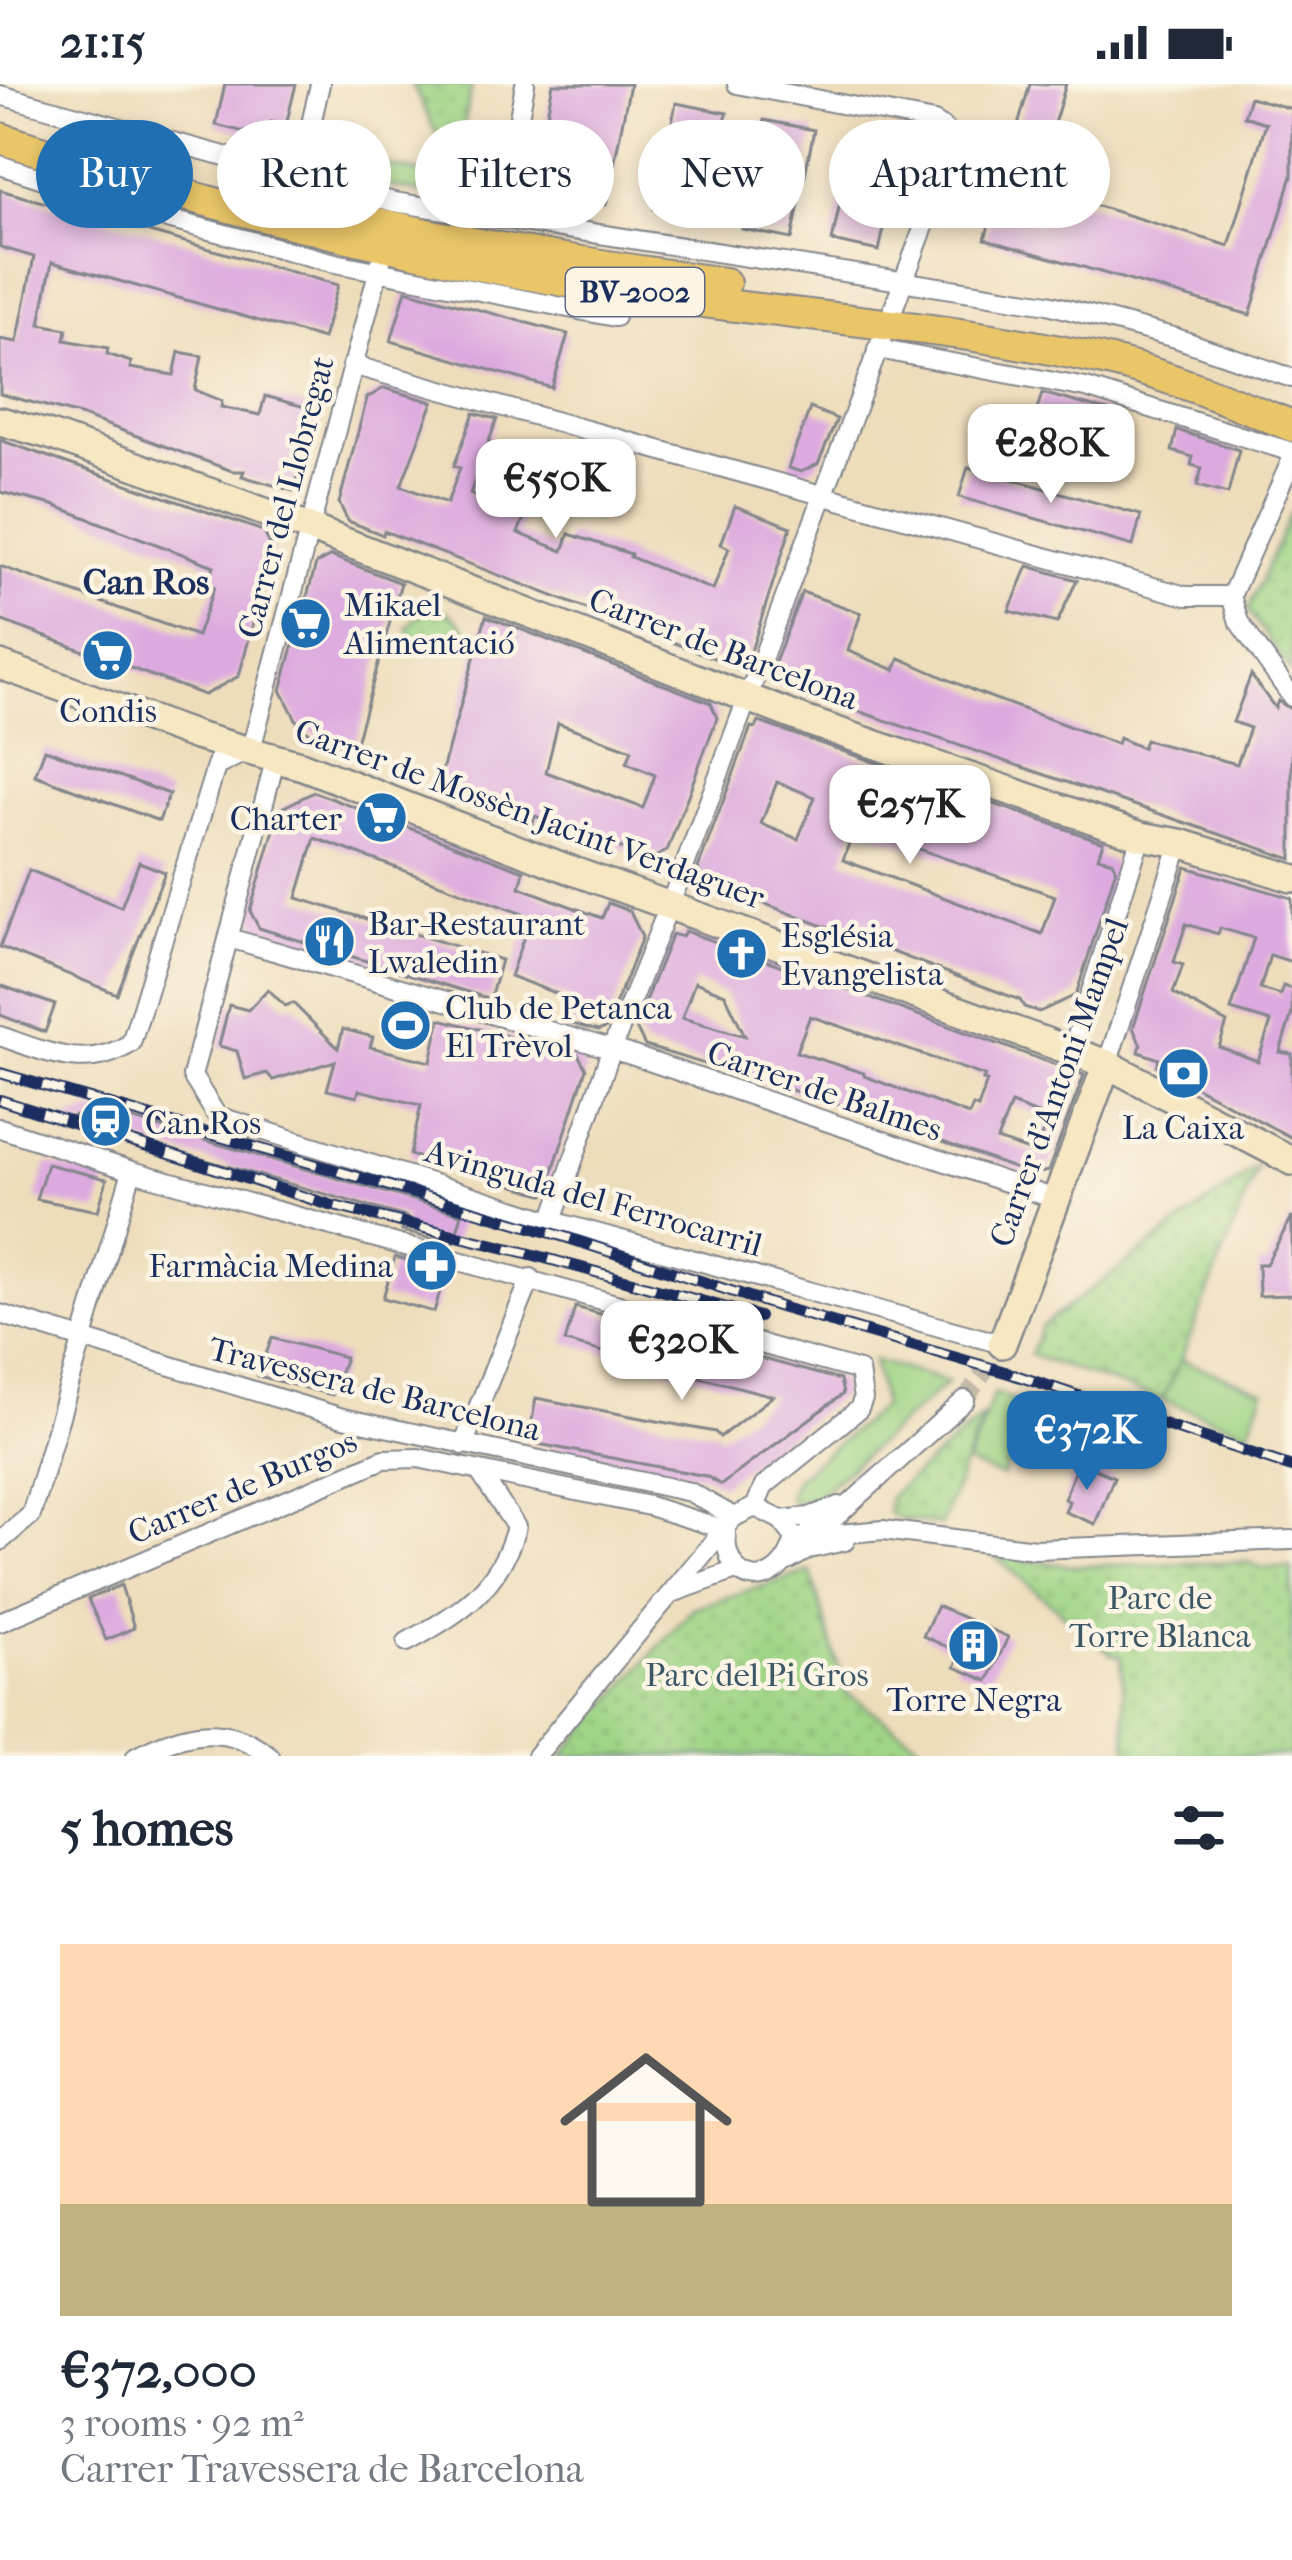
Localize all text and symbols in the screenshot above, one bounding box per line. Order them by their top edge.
text: 21:15 [60,16,145,69]
chip: Buy [36,120,193,228]
chip: Rent [217,120,391,228]
chip: Filters [415,120,614,228]
chip: New [638,120,805,228]
chip: Apartment [829,120,1110,228]
road number: BV-2002 [566,268,704,316]
street label: Carrer del Llobregat [230,352,343,643]
pin: €280K [967,404,1135,506]
text: €280K [995,420,1107,466]
pin: €550K [472,439,640,541]
text: €550K [503,455,609,501]
district label: Can Ros [83,561,209,603]
street label: Carrer de Barcelona [583,580,864,719]
place label: Mikael Alimentació [342,586,515,663]
supermarket icon: Mikael Alimentació [277,595,333,651]
supermarket icon: Condis [80,628,136,684]
place label: Condis [59,692,157,731]
street label: Carrer de Mossèn Jacint Verdaguer [290,711,769,918]
pin: €257K [826,765,994,867]
text: €257K [856,781,964,827]
supermarket icon: Charter [353,790,409,846]
place label: Charter [230,800,342,839]
place label: Bar-Restaurant Lwaledin [368,905,585,982]
street label: Carrer d'Antoni Mampel [982,913,1137,1252]
restaurant icon: Bar-Restaurant Lwaledin [301,914,357,970]
place label: Església Evangelista [781,917,944,994]
church icon: Església Evangelista [714,926,770,982]
place label: Club de Petanca El Trèvol [445,989,672,1066]
sports icon: Club de Petanca El Trèvol [378,998,434,1054]
street label: Carrer de Balmes [702,1033,947,1150]
bank icon: La Caixa [1155,1045,1211,1101]
station icon: Can Ros [78,1094,134,1150]
place label: Can Ros [145,1104,261,1143]
place label: La Caixa [1122,1109,1245,1148]
street label: Avinguda del Ferrocarril [419,1131,767,1265]
pharmacy icon: Farmàcia Medina [404,1237,460,1293]
place label: Farmàcia Medina [149,1247,394,1286]
pin: €320K [598,1301,766,1403]
text: €320K [627,1317,737,1363]
street label: Travessera de Barcelona [205,1329,545,1450]
pin: €372K [1003,1391,1171,1493]
text: €372K [1034,1407,1140,1453]
street label: Carrer de Burgos [122,1422,363,1553]
park label: Parc de Torre Blanca [1069,1579,1252,1656]
building icon: Torre Negra [946,1617,1002,1673]
park label: Parc del Pi Gros [645,1656,869,1695]
place label: Torre Negra [887,1681,1062,1720]
icon: filters [1166,1795,1232,1861]
text: 5 homes [60,1798,233,1858]
icon: home [538,2022,754,2238]
text: €372,000 [60,2340,257,2400]
text: 3 rooms · 92 m² [60,2400,304,2446]
text: Carrer Travessera de Barcelona [60,2446,584,2492]

